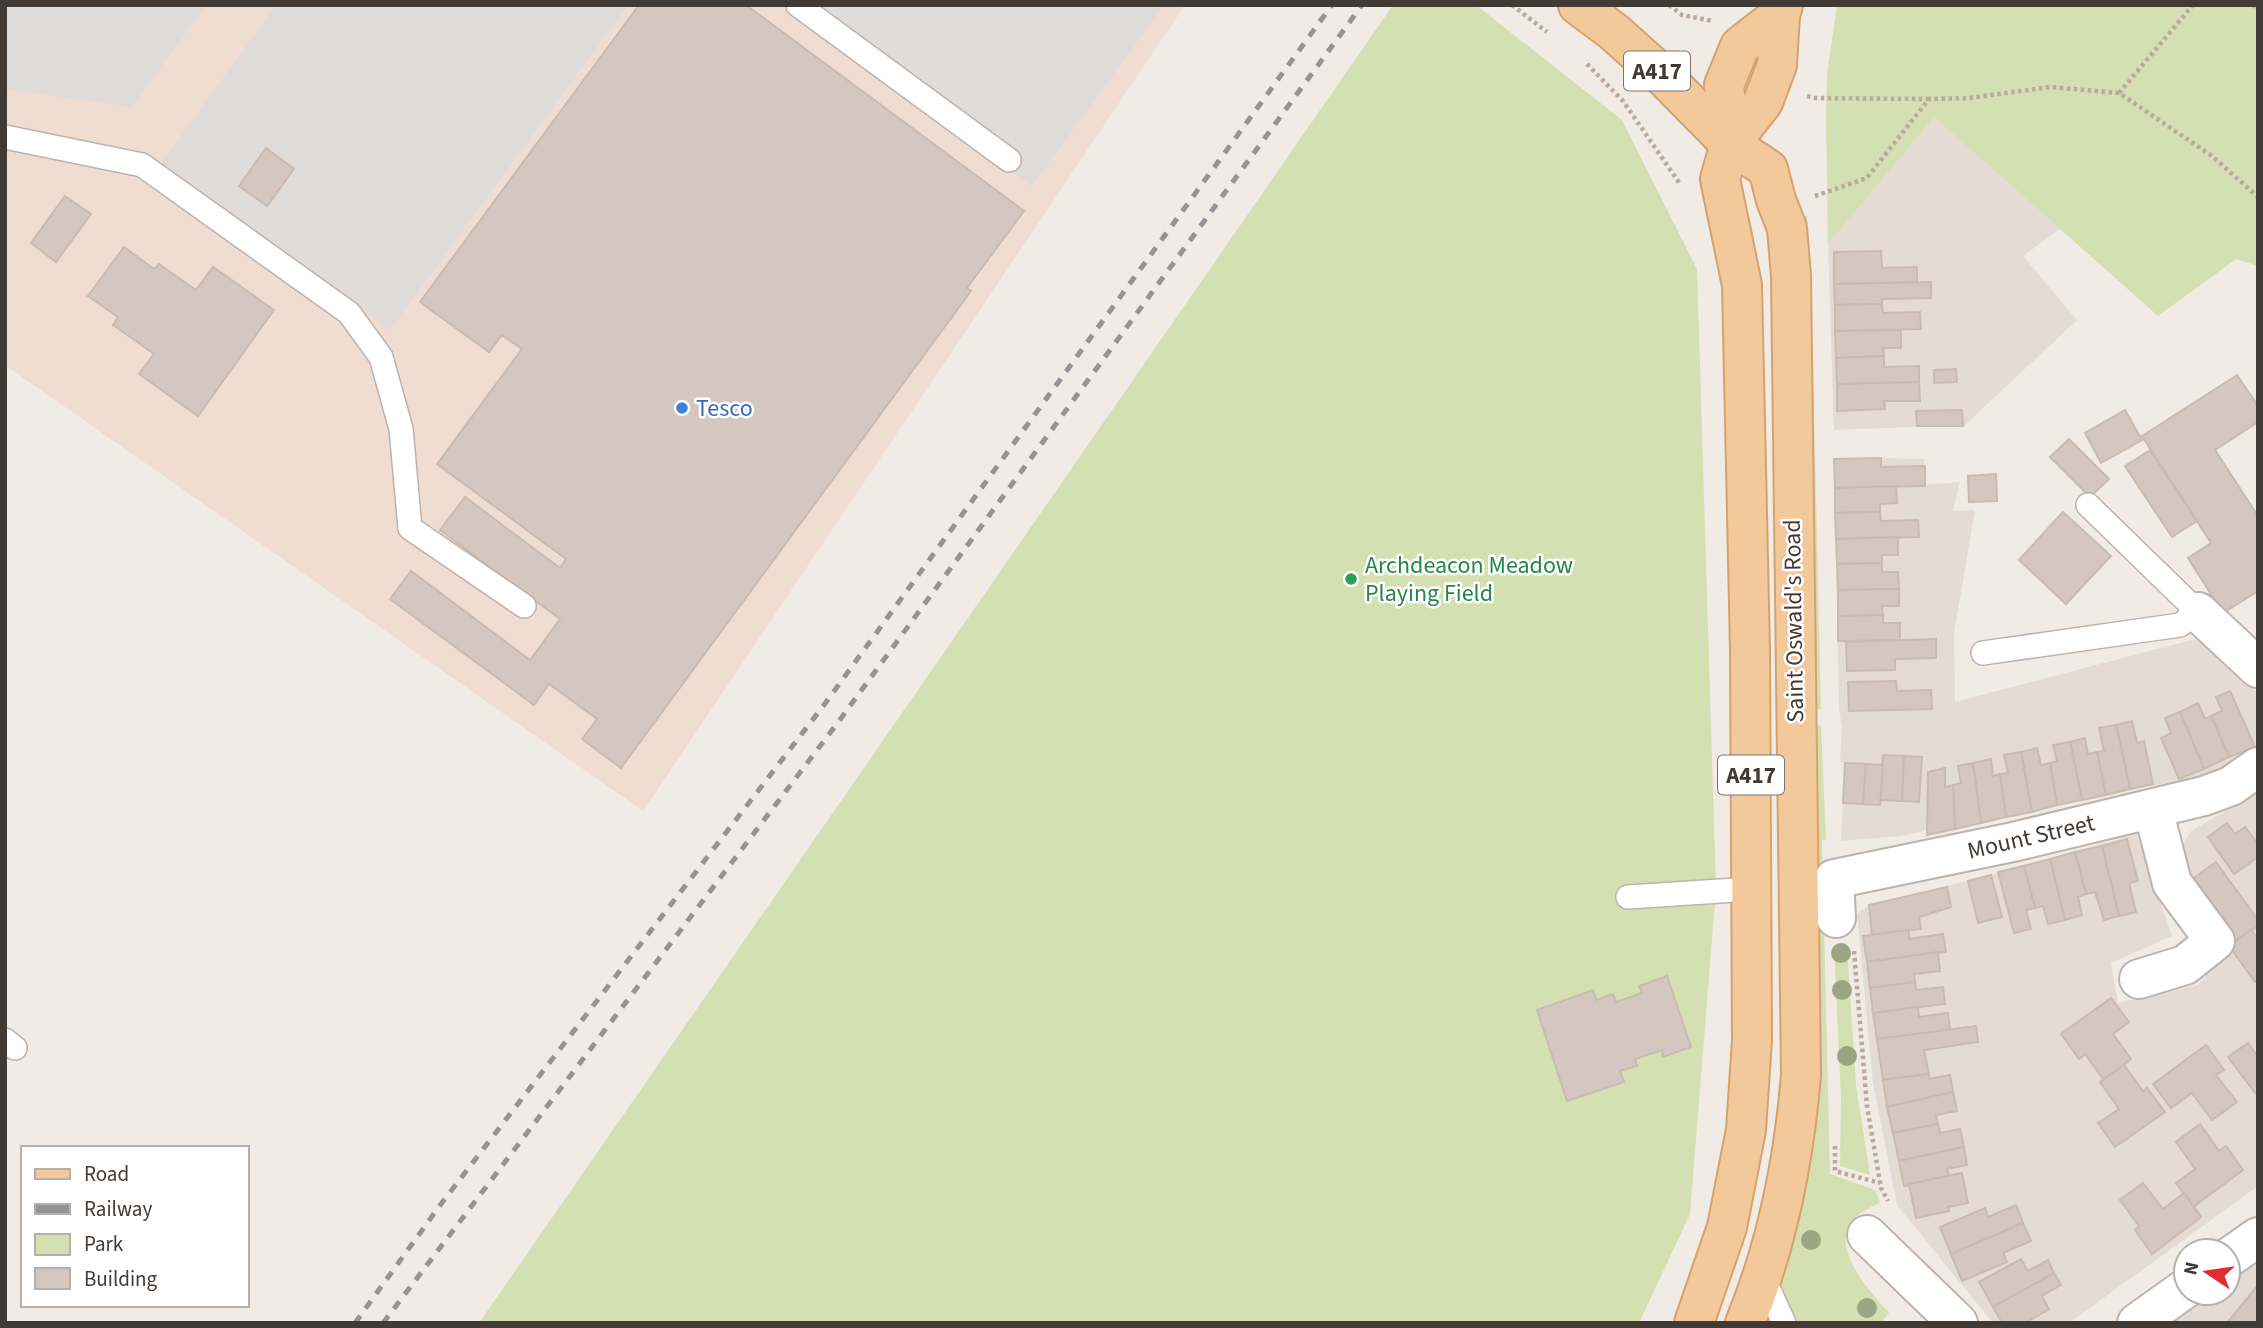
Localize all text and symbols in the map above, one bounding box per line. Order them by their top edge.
road number: A417 [1624,52,1690,90]
place label: Tesco [696,391,753,426]
marker: Tesco [674,400,690,416]
street label: Saint Oswald's Road [1775,519,1813,723]
place label: Archdeacon Meadow Playing Field [1365,548,1573,611]
marker: Archdeacon Meadow Playing Field [1343,571,1359,587]
road number: A417 [1718,755,1784,794]
street label: Mount Street [1964,805,2098,869]
legend [21,1146,248,1307]
text: Road [84,1159,129,1189]
text: Railway [84,1194,152,1224]
text: Park [84,1229,124,1259]
north arrow [2172,1237,2242,1307]
text: N [2177,1259,2206,1278]
text: Building [84,1264,158,1294]

